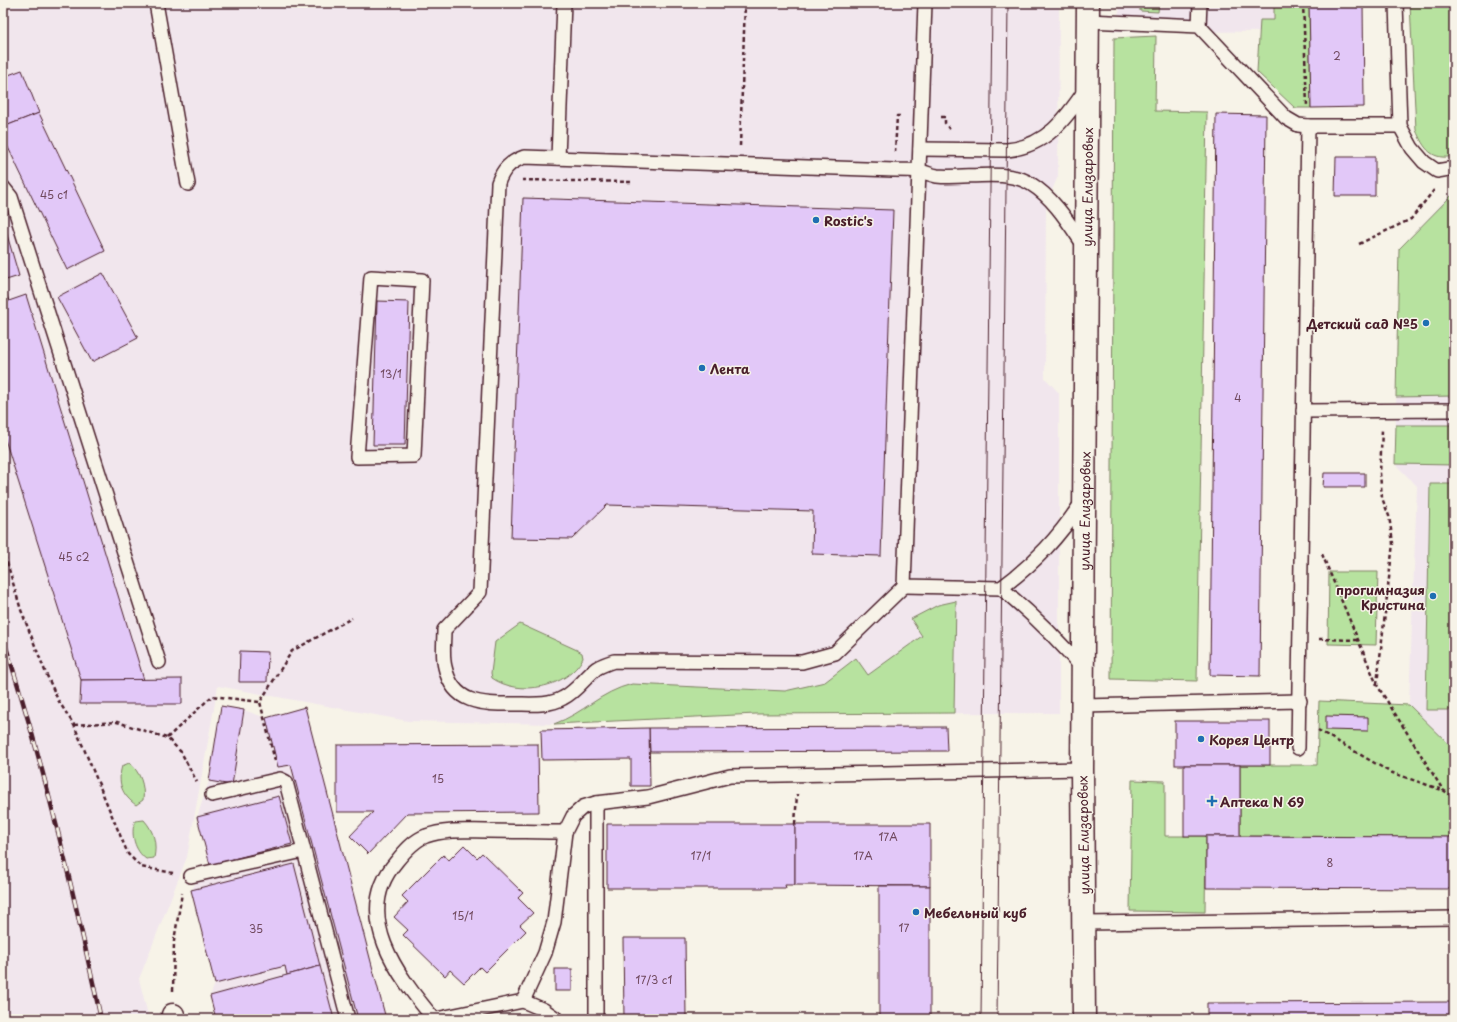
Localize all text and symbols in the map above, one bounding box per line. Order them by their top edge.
house number: 2 [1333,47,1341,64]
street label: улица Елизаровых [1077,127,1097,247]
house number: 45 с1 [40,186,68,203]
place label: Rostic's [824,211,873,230]
marker: Rostic's [811,215,821,225]
place label: Детский сад №5 [1306,314,1418,333]
marker: Детский сад №5 [1421,318,1431,328]
place label: Лента [710,359,750,378]
marker: Лента [697,363,707,373]
house number: 13/1 [380,365,402,382]
house number: 4 [1234,389,1242,406]
street label: улица Елизаровых [1074,451,1094,571]
house number: 45 с2 [59,548,90,565]
place label: прогимназия Кристина [1336,580,1425,614]
marker: прогимназия Кристина [1428,591,1438,601]
place label: Корея Центр [1209,730,1294,749]
marker: Корея Центр [1196,734,1206,744]
house number: 15 [432,770,444,787]
street label: улица Елизаровых [1072,775,1094,895]
place label: Аптека N 69 [1220,792,1304,811]
marker: Аптека N 69 [1207,796,1217,806]
house number: 17А [878,828,898,845]
house number: 17/1 [691,847,711,864]
house number: 17А [853,847,873,864]
house number: 8 [1327,854,1334,871]
place label: Мебельный куб [924,903,1027,922]
house number: 15/1 [452,907,474,924]
marker: Мебельный куб [911,907,921,917]
house number: 17 [899,919,910,936]
house number: 35 [249,920,263,937]
house number: 17/3 с1 [636,971,672,988]

